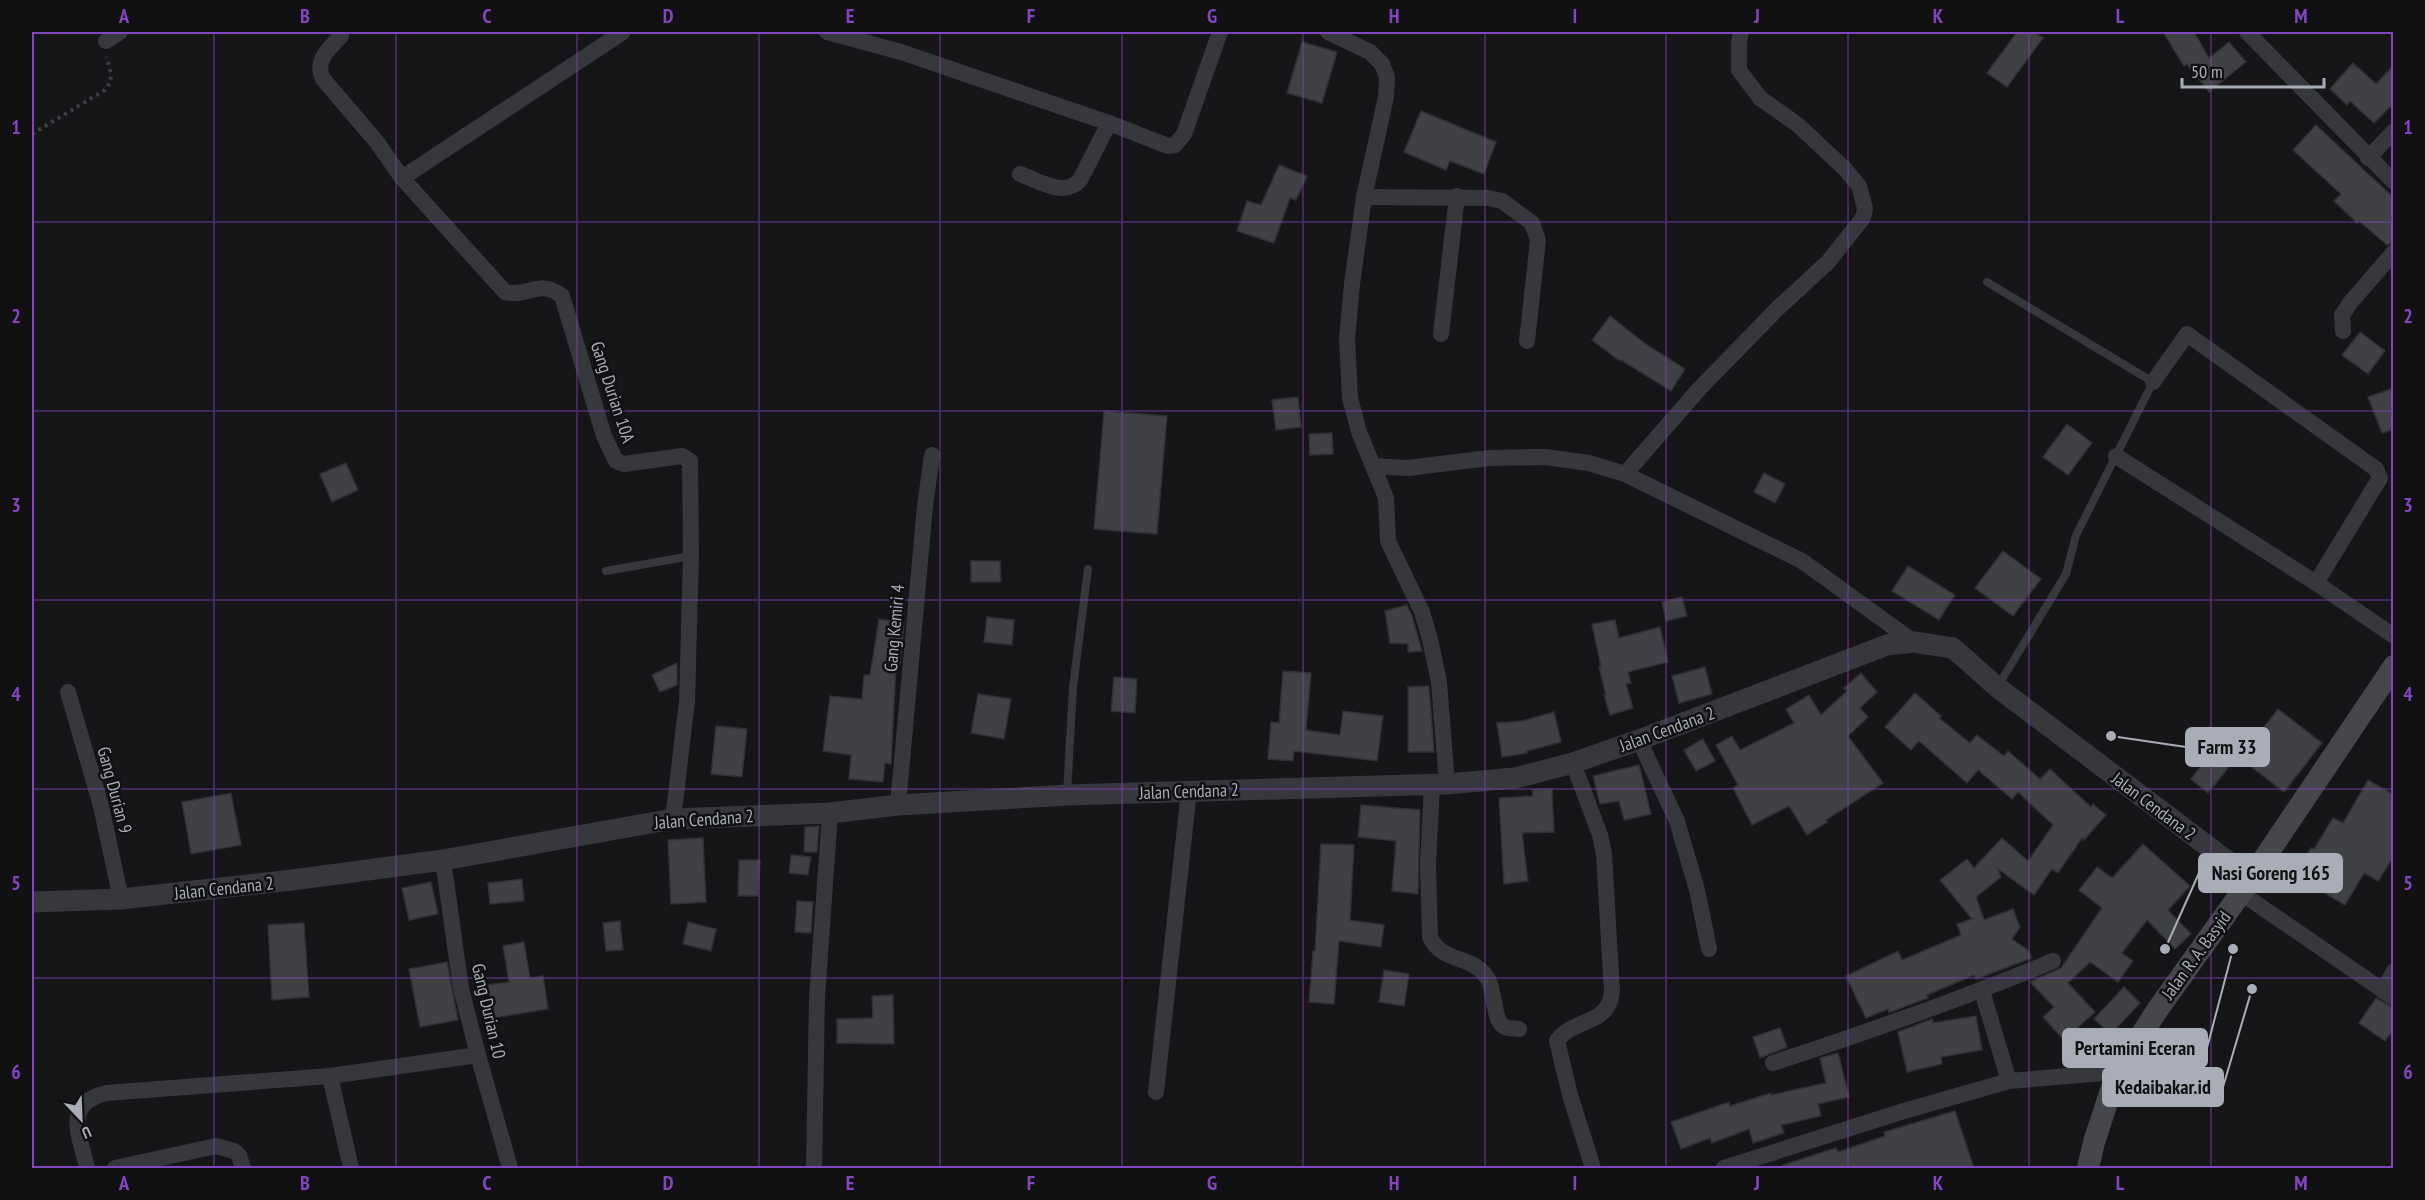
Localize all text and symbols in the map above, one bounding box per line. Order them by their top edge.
text: A [118,3,130,29]
text: B [300,3,310,29]
text: C [482,3,492,29]
text: D [663,3,674,29]
text: E [846,3,854,29]
text: F [1027,3,1035,29]
text: G [1207,3,1217,29]
text: H [1389,3,1399,29]
text: I [1573,3,1577,29]
text: J [1753,3,1760,29]
text: K [1933,3,1944,29]
text: L [2116,3,2125,29]
text: M [2294,3,2308,29]
scale bar [2182,51,2324,89]
text: 50 m [2191,60,2223,83]
text: 1 [11,114,21,140]
text: 1 [2403,114,2413,140]
text: 2 [11,303,21,329]
text: 2 [2403,303,2413,329]
street label: Gang Durian 10A [586,338,640,446]
text: 3 [11,492,21,518]
text: 3 [2403,492,2413,518]
street label: Gang Kemiri 4 [879,583,909,673]
text: 4 [11,681,21,707]
text: 4 [2403,681,2413,707]
street label: Jalan Cendana 2 [1615,701,1718,757]
callout: Farm 33 [2186,728,2269,766]
text: Farm 33 [2198,734,2256,760]
street label: Gang Durian 9 [92,744,138,836]
street label: Jalan Cendana 2 [2106,766,2201,845]
street label: Jalan Cendana 2 [1138,778,1239,804]
street label: Jalan Cendana 2 [652,804,755,834]
callout: Nasi Goreng 165 [2199,854,2342,892]
text: Nasi Goreng 165 [2212,860,2330,886]
text: 5 [11,870,21,896]
text: 5 [2403,870,2413,896]
street label: Jalan Cendana 2 [172,871,275,905]
street label: Jalan R. A. Basyid [2156,906,2236,1004]
street label: Gang Durian 10 [467,961,511,1061]
callout: Pertamini Eceran [2063,1029,2207,1067]
text: Pertamini Eceran [2075,1035,2195,1061]
text: 6 [11,1059,21,1085]
text: 6 [2403,1059,2413,1085]
callout: Kedaibakar.id [2103,1068,2223,1106]
text: Kedaibakar.id [2115,1074,2211,1100]
north arrow [51,1089,111,1149]
text: U [79,1122,95,1144]
text: A [118,1170,130,1196]
text: B [300,1170,310,1196]
text: C [482,1170,492,1196]
text: D [663,1170,674,1196]
text: E [846,1170,854,1196]
text: F [1027,1170,1035,1196]
text: G [1207,1170,1217,1196]
text: H [1389,1170,1399,1196]
text: I [1573,1170,1577,1196]
text: J [1753,1170,1760,1196]
text: K [1933,1170,1944,1196]
text: L [2116,1170,2125,1196]
text: M [2294,1170,2308,1196]

